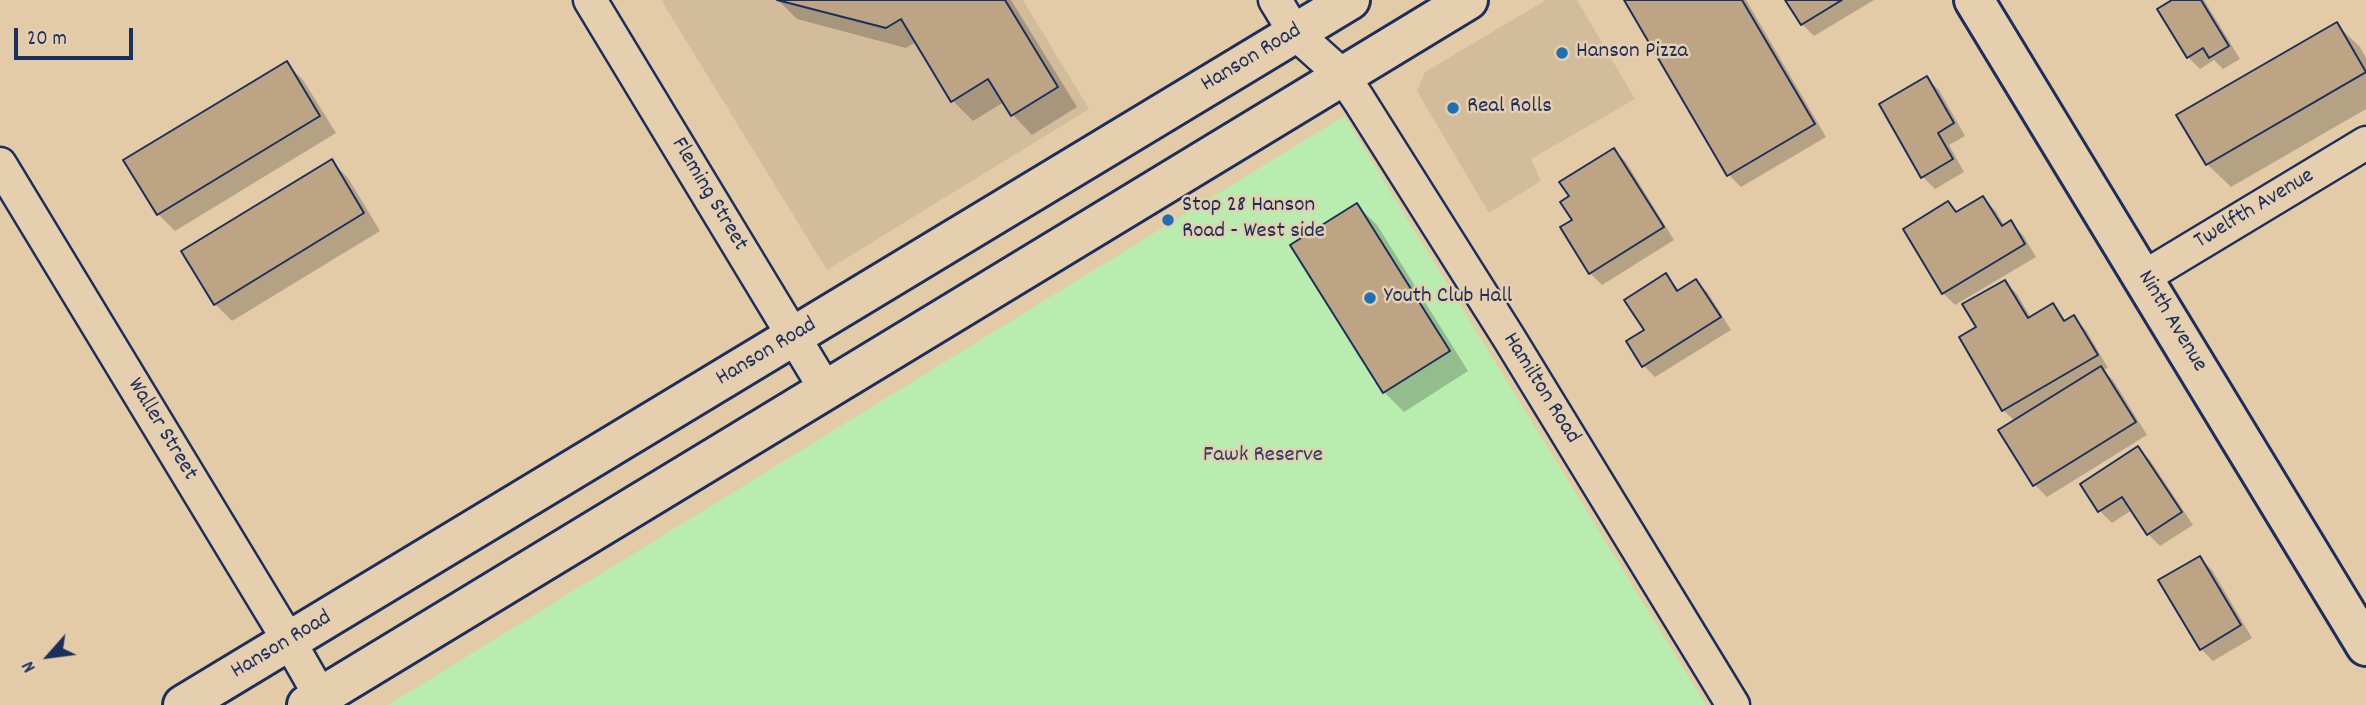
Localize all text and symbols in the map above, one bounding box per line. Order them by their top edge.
scale bar [18,14,136,58]
street label: Hanson Road [1197,18,1307,100]
text: 20 m [27,25,67,55]
place label: Hanson Pizza [1576,39,1688,67]
marker: Hanson Pizza [1554,45,1570,61]
place label: Real Rolls [1467,94,1552,122]
marker: Real Rolls [1445,100,1461,116]
street label: Fleming Street [663,133,753,257]
street label: Twelfth Avenue [2190,163,2320,257]
place label: Stop 28 Hanson Road - West side [1182,193,1325,247]
marker: Stop 28 Hanson Road - West side [1160,212,1176,228]
street label: Ninth Avenue [2130,266,2212,378]
place label: Youth Club Hall [1384,284,1512,312]
marker: Youth Club Hall [1362,290,1378,306]
street label: Hanson Road [712,312,822,394]
street label: Hamilton Road [1495,328,1585,450]
street label: Waller Street [120,374,202,486]
park label: Fawk Reserve [1203,443,1323,471]
street label: Hanson Road [227,605,337,687]
north arrow [14,621,84,691]
text: N [16,656,44,677]

